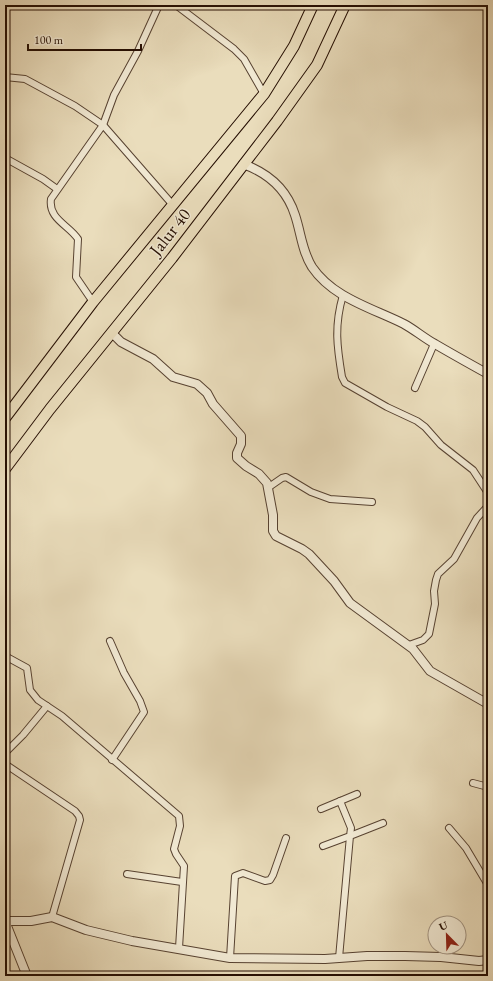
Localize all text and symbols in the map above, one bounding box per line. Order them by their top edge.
scale bar [28,26,141,52]
text: 100 m [34,32,64,48]
street label: Jalur 40 [143,203,196,262]
north arrow [427,915,467,955]
text: U [437,917,450,934]

